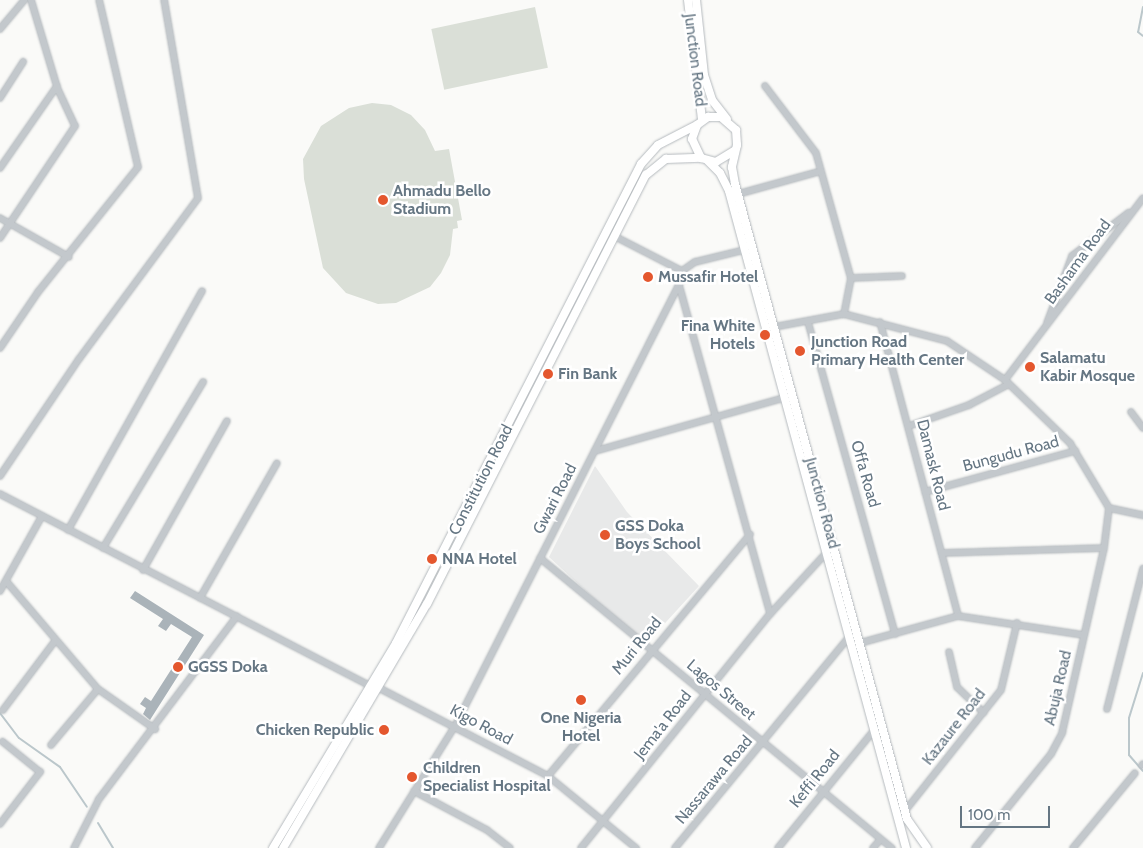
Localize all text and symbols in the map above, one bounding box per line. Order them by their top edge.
street label: Junction Road [680,13,710,107]
place label: Ahmadu Bello Stadium [393,181,491,219]
marker: Ahmadu Bello Stadium [377,194,389,206]
street label: Bashama Road [1041,216,1115,308]
place label: Mussafir Hotel [658,267,758,287]
marker: Mussafir Hotel [642,271,654,283]
place label: Fina White Hotels [681,316,755,354]
marker: Fina White Hotels [759,329,771,341]
place label: Junction Road Primary Health Center [811,332,964,370]
marker: Junction Road Primary Health Center [793,344,807,358]
place label: Salamatu Kabir Mosque [1040,348,1135,386]
marker: Salamatu Kabir Mosque [1024,361,1036,373]
place label: Fin Bank [558,364,617,384]
marker: Fin Bank [542,368,554,380]
street label: Damask Road [912,418,954,512]
street label: Constitution Road [445,422,517,538]
street label: Bungudu Road [961,432,1061,476]
street label: Offa Road [846,438,884,510]
street label: Junction Road [801,455,843,551]
street label: Gwari Road [529,461,581,537]
place label: GSS Doka Boys School [615,516,701,554]
marker: GSS Doka Boys School [599,529,611,541]
place label: NNA Hotel [442,549,517,569]
marker: NNA Hotel [426,553,438,565]
street label: Muri Road [608,614,666,678]
street label: Abuja Road [1040,649,1076,727]
street label: Lagos Street [683,656,759,724]
place label: GGSS Doka [188,657,268,677]
marker: GGSS Doka [172,661,184,673]
street label: Kazaure Road [918,685,990,769]
street label: Jema'a Road [630,687,696,763]
marker: One Nigeria Hotel [575,694,587,706]
street label: Kigo Road [447,701,515,749]
place label: One Nigeria Hotel [540,708,622,746]
place label: Chicken Republic [256,720,374,740]
marker: Chicken Republic [378,724,390,736]
street label: Nassarawa Road [671,732,757,828]
street label: Keffi Road [786,746,844,812]
place label: Children Specialist Hospital [423,758,551,796]
marker: Children Specialist Hospital [405,770,419,784]
scale bar [963,796,1053,828]
text: 100 m [968,806,1010,824]

